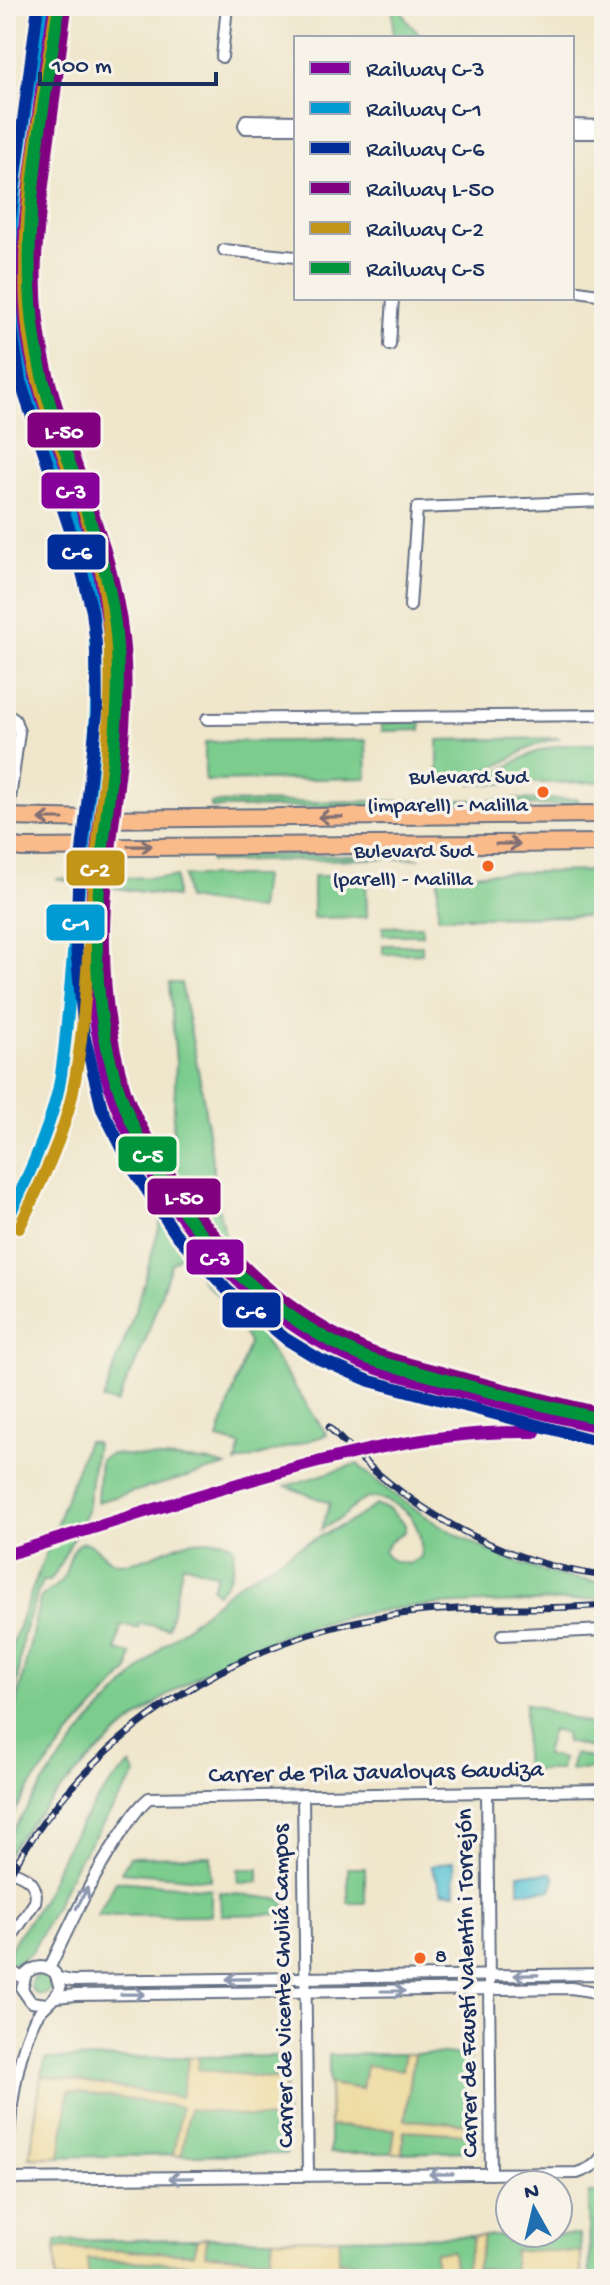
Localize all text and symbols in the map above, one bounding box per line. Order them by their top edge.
scale bar [40,36,216,86]
legend [294,36,574,300]
text: 100 m [51,53,112,82]
text: Railway C-3 [366,57,485,86]
text: Railway C-1 [366,97,482,126]
text: Railway C-6 [366,137,485,166]
text: Railway L-50 [366,177,494,206]
text: Railway C-2 [366,217,484,246]
text: Railway C-5 [366,257,485,286]
line badge: L-50 [26,411,102,449]
text: L-50 [44,421,84,447]
line badge: C-3 [40,471,101,510]
text: C-3 [55,481,86,507]
line badge: C-6 [46,533,107,571]
text: C-6 [61,542,93,568]
place label: Bulevard Sud (imparell) - Malilla [367,766,530,820]
marker: Bulevard Sud (imparell) - Malilla [535,784,551,800]
one-way arrow [317,809,344,825]
one-way arrow [38,811,65,827]
one-way arrow [494,836,521,852]
one-way arrow [126,839,153,854]
place label: Bulevard Sud (parell) - Malilla [332,840,475,894]
line badge: C-2 [65,849,126,887]
marker: Bulevard Sud (parell) - Malilla [480,858,496,874]
text: C-2 [79,859,110,885]
line badge: C-1 [45,903,106,942]
text: C-1 [61,913,90,939]
line badge: C-5 [117,1135,178,1173]
text: C-5 [132,1145,164,1171]
line badge: L-50 [146,1177,222,1216]
text: L-50 [164,1187,204,1213]
line badge: C-3 [185,1238,245,1276]
text: C-3 [199,1248,230,1274]
line badge: C-6 [221,1291,282,1329]
text: C-6 [235,1301,267,1327]
street label: Carrer de Pila Javaloyas Gaudiza [208,1757,544,1791]
street label: Carrer de Faustí Valentín i Torrejón [451,1808,487,2158]
street label: Carrer de Vicente Chuliá Campos [268,1823,302,2148]
one-way arrow [75,1887,91,1911]
place label: 8 [435,1945,447,1971]
marker: 8 [412,1950,428,1966]
one-way arrow [513,1967,540,1983]
one-way arrow [225,1971,252,1987]
one-way arrow [379,1983,406,1999]
one-way arrow [119,1986,146,2001]
one-way arrow [428,2166,455,2182]
north arrow [494,2169,574,2249]
one-way arrow [168,2170,195,2186]
text: N [523,2179,541,2207]

